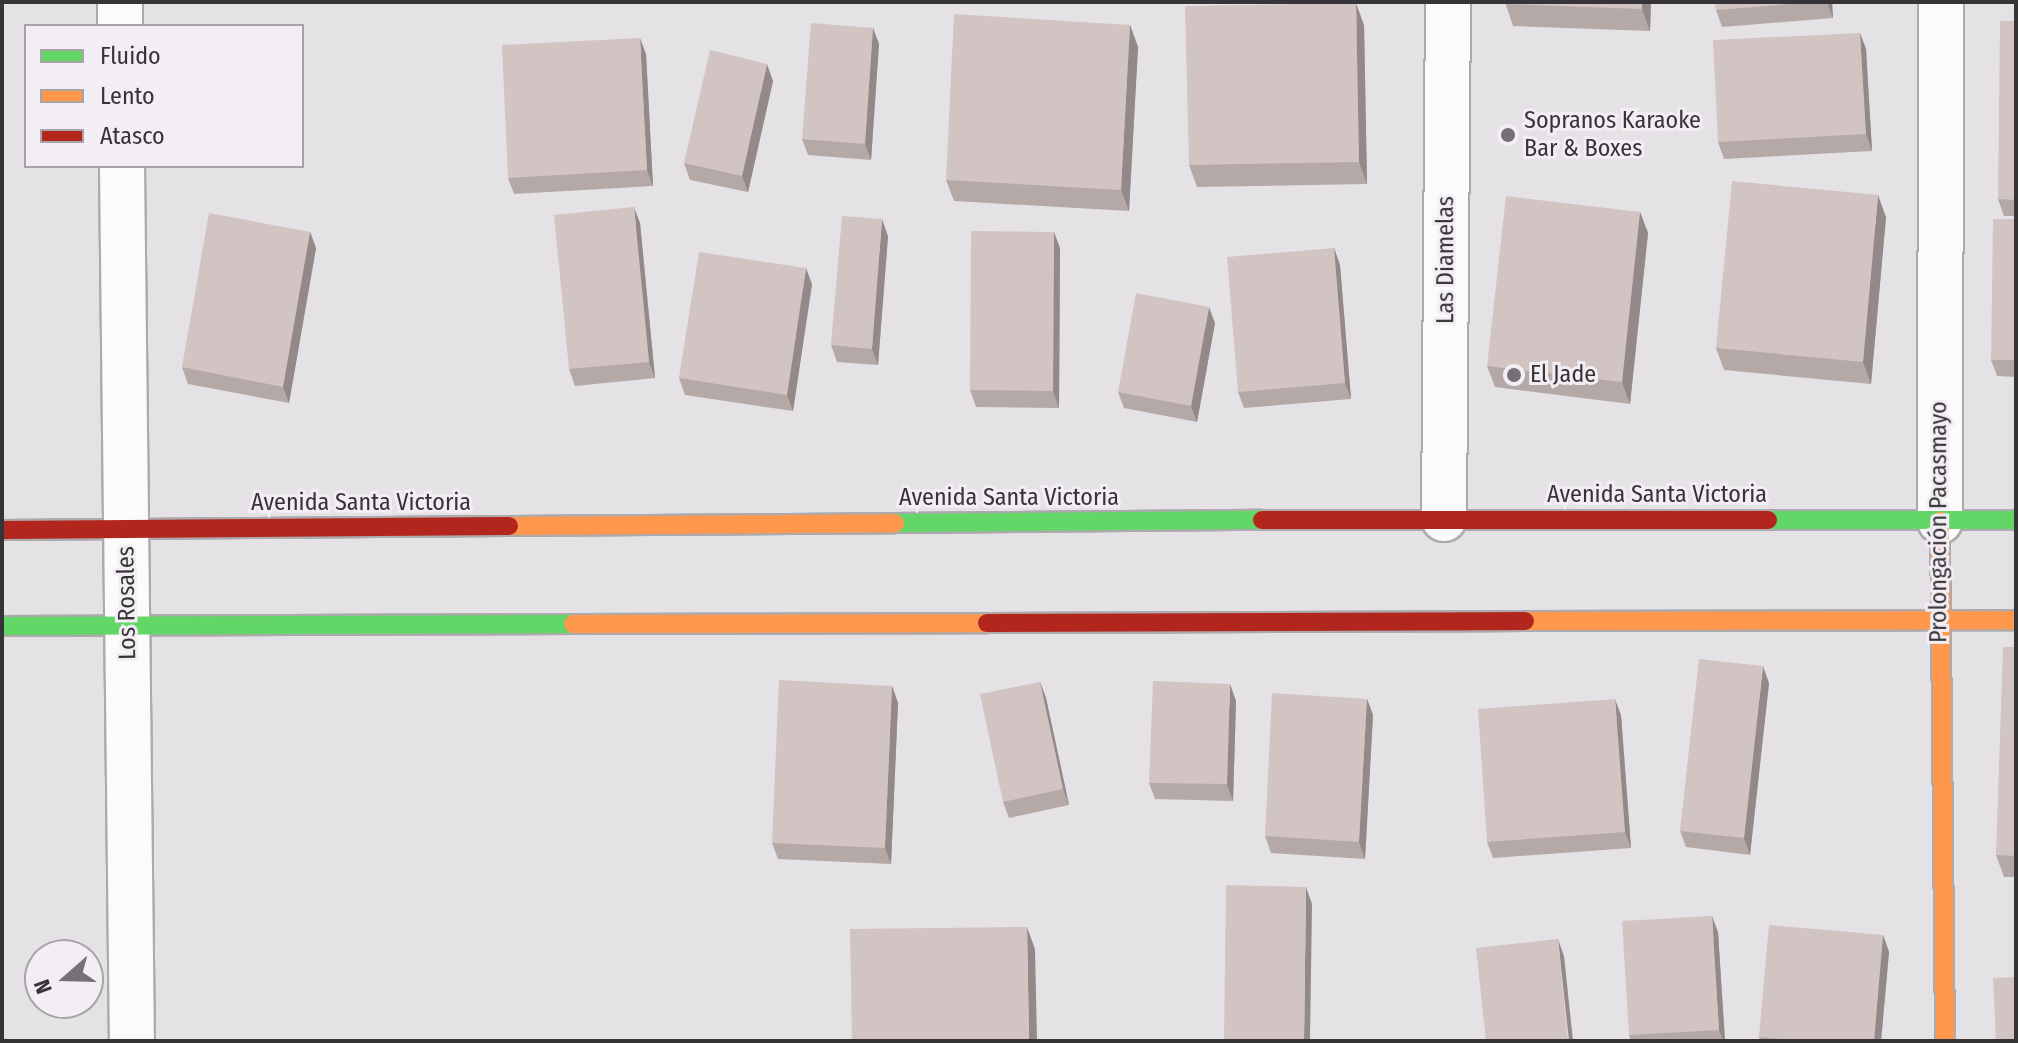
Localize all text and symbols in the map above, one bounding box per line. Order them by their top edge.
legend [24,24,304,168]
text: Fluido [100,42,161,70]
text: Lento [100,82,155,110]
place label: Sopranos Karaoke Bar & Boxes [1524,107,1701,163]
text: Atasco [100,122,165,150]
marker: Sopranos Karaoke Bar & Boxes [1499,126,1517,144]
street label: Las Diamelas [1432,196,1460,324]
place label: El Jade [1530,361,1596,389]
marker: El Jade [1505,366,1523,384]
street label: Prolongación Pacasmayo [1925,401,1953,643]
street label: Avenida Santa Victoria [1547,481,1767,509]
street label: Avenida Santa Victoria [899,484,1119,512]
street label: Avenida Santa Victoria [251,489,471,517]
street label: Los Rosales [112,546,142,660]
north arrow [24,939,104,1019]
text: N [28,976,58,998]

